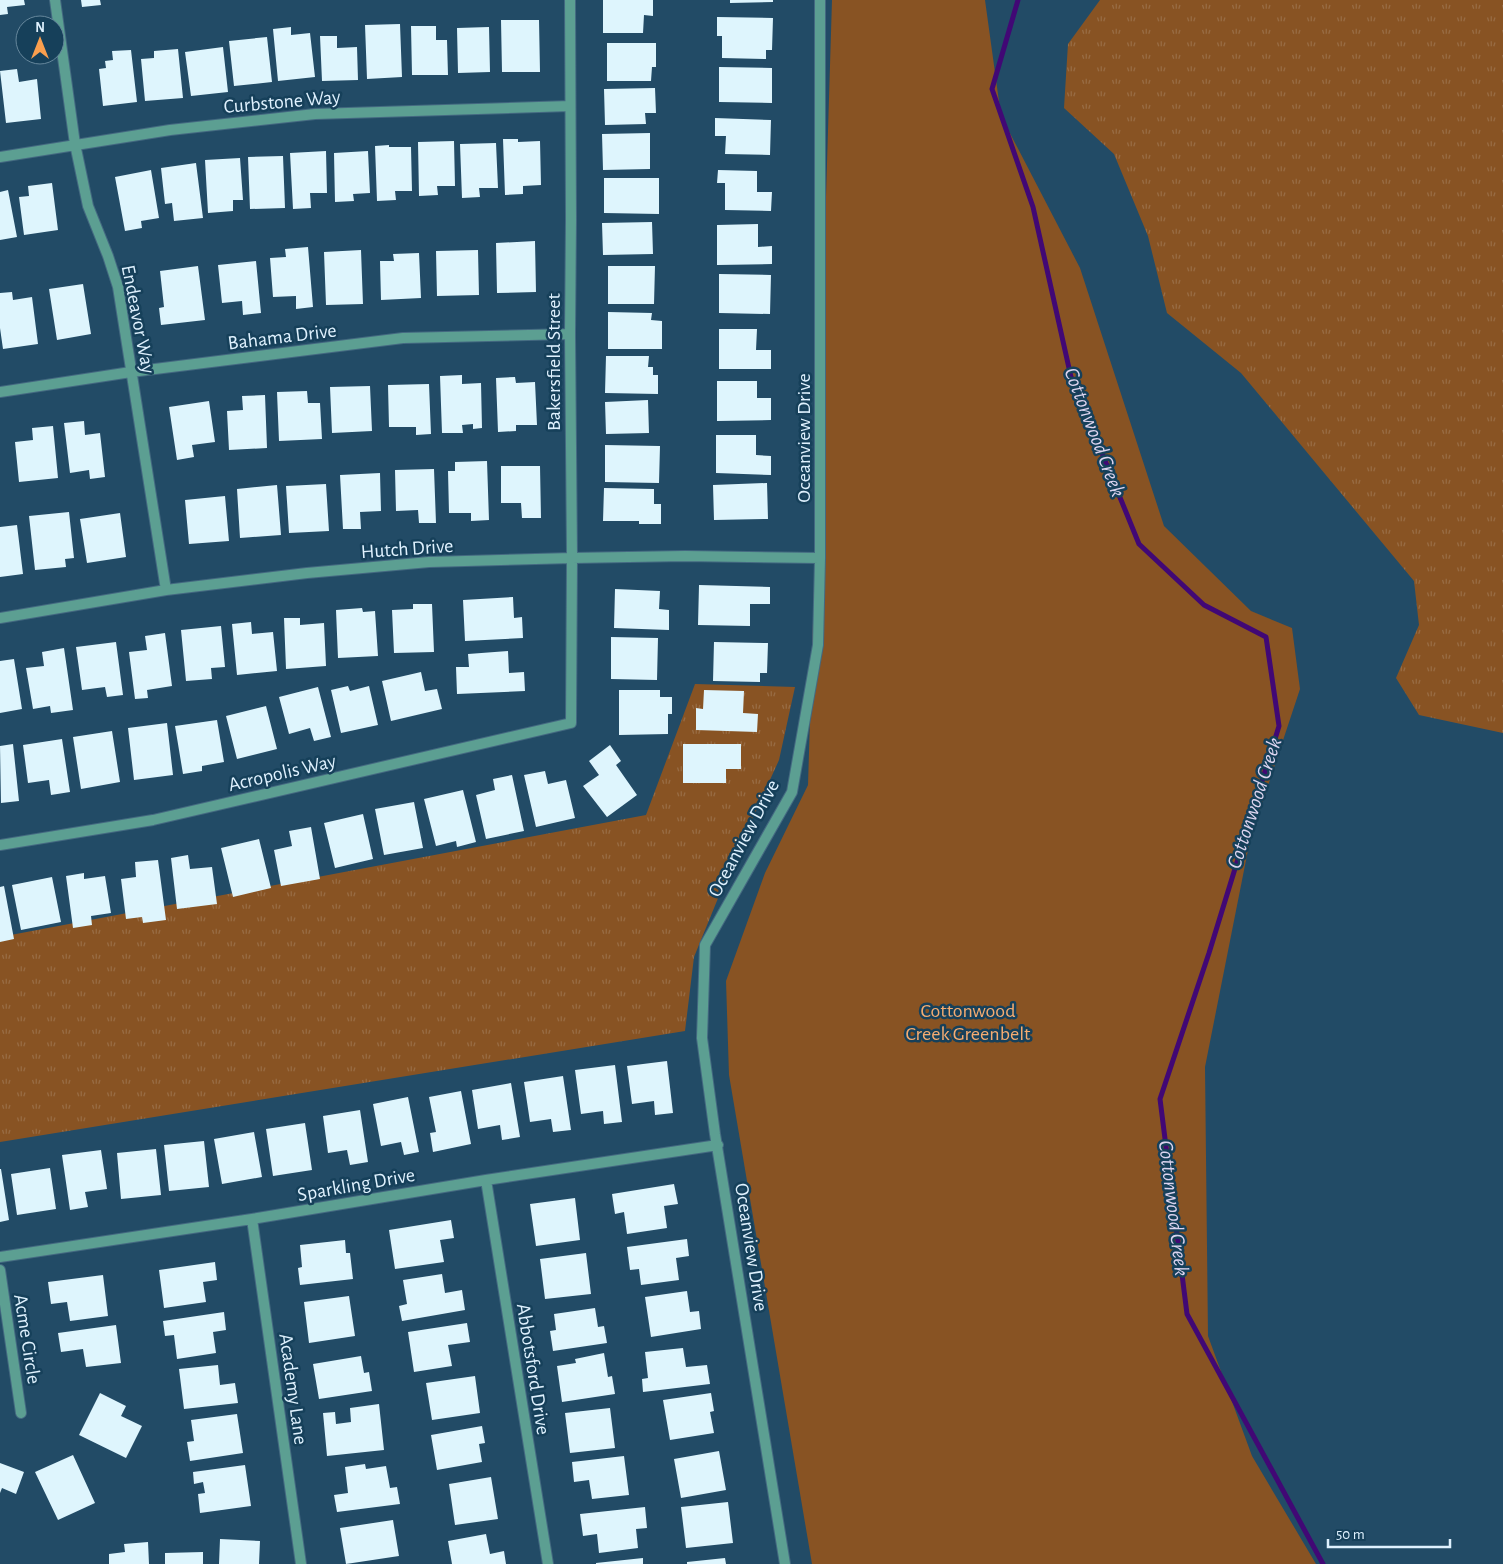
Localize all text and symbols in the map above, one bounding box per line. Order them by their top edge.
north arrow [15,15,65,65]
text: N [35,21,45,35]
street label: Curbstone Way [223,87,342,117]
street label: Endeavor Way [118,263,158,376]
street label: Bakersfield Street [544,292,564,431]
street label: Bahama Drive [227,320,338,354]
water label: Cottonwood Creek [1060,365,1129,500]
street label: Oceanview Drive [794,373,814,503]
street label: Hutch Drive [360,536,454,562]
water label: Cottonwood Creek [1223,735,1286,871]
street label: Acropolis Way [226,751,338,795]
street label: Oceanview Drive [705,777,783,900]
park label: Cottonwood Creek Greenbelt [906,1001,1031,1044]
water label: Cottonwood Creek [1155,1139,1192,1277]
street label: Sparkling Drive [296,1165,417,1205]
street label: Oceanview Drive [731,1182,771,1313]
street label: Acme Circle [10,1293,44,1386]
street label: Abbotsford Drive [513,1302,553,1436]
street label: Academy Lane [275,1332,311,1446]
scale bar [1328,1516,1450,1548]
text: 50 m [1336,1527,1365,1542]

